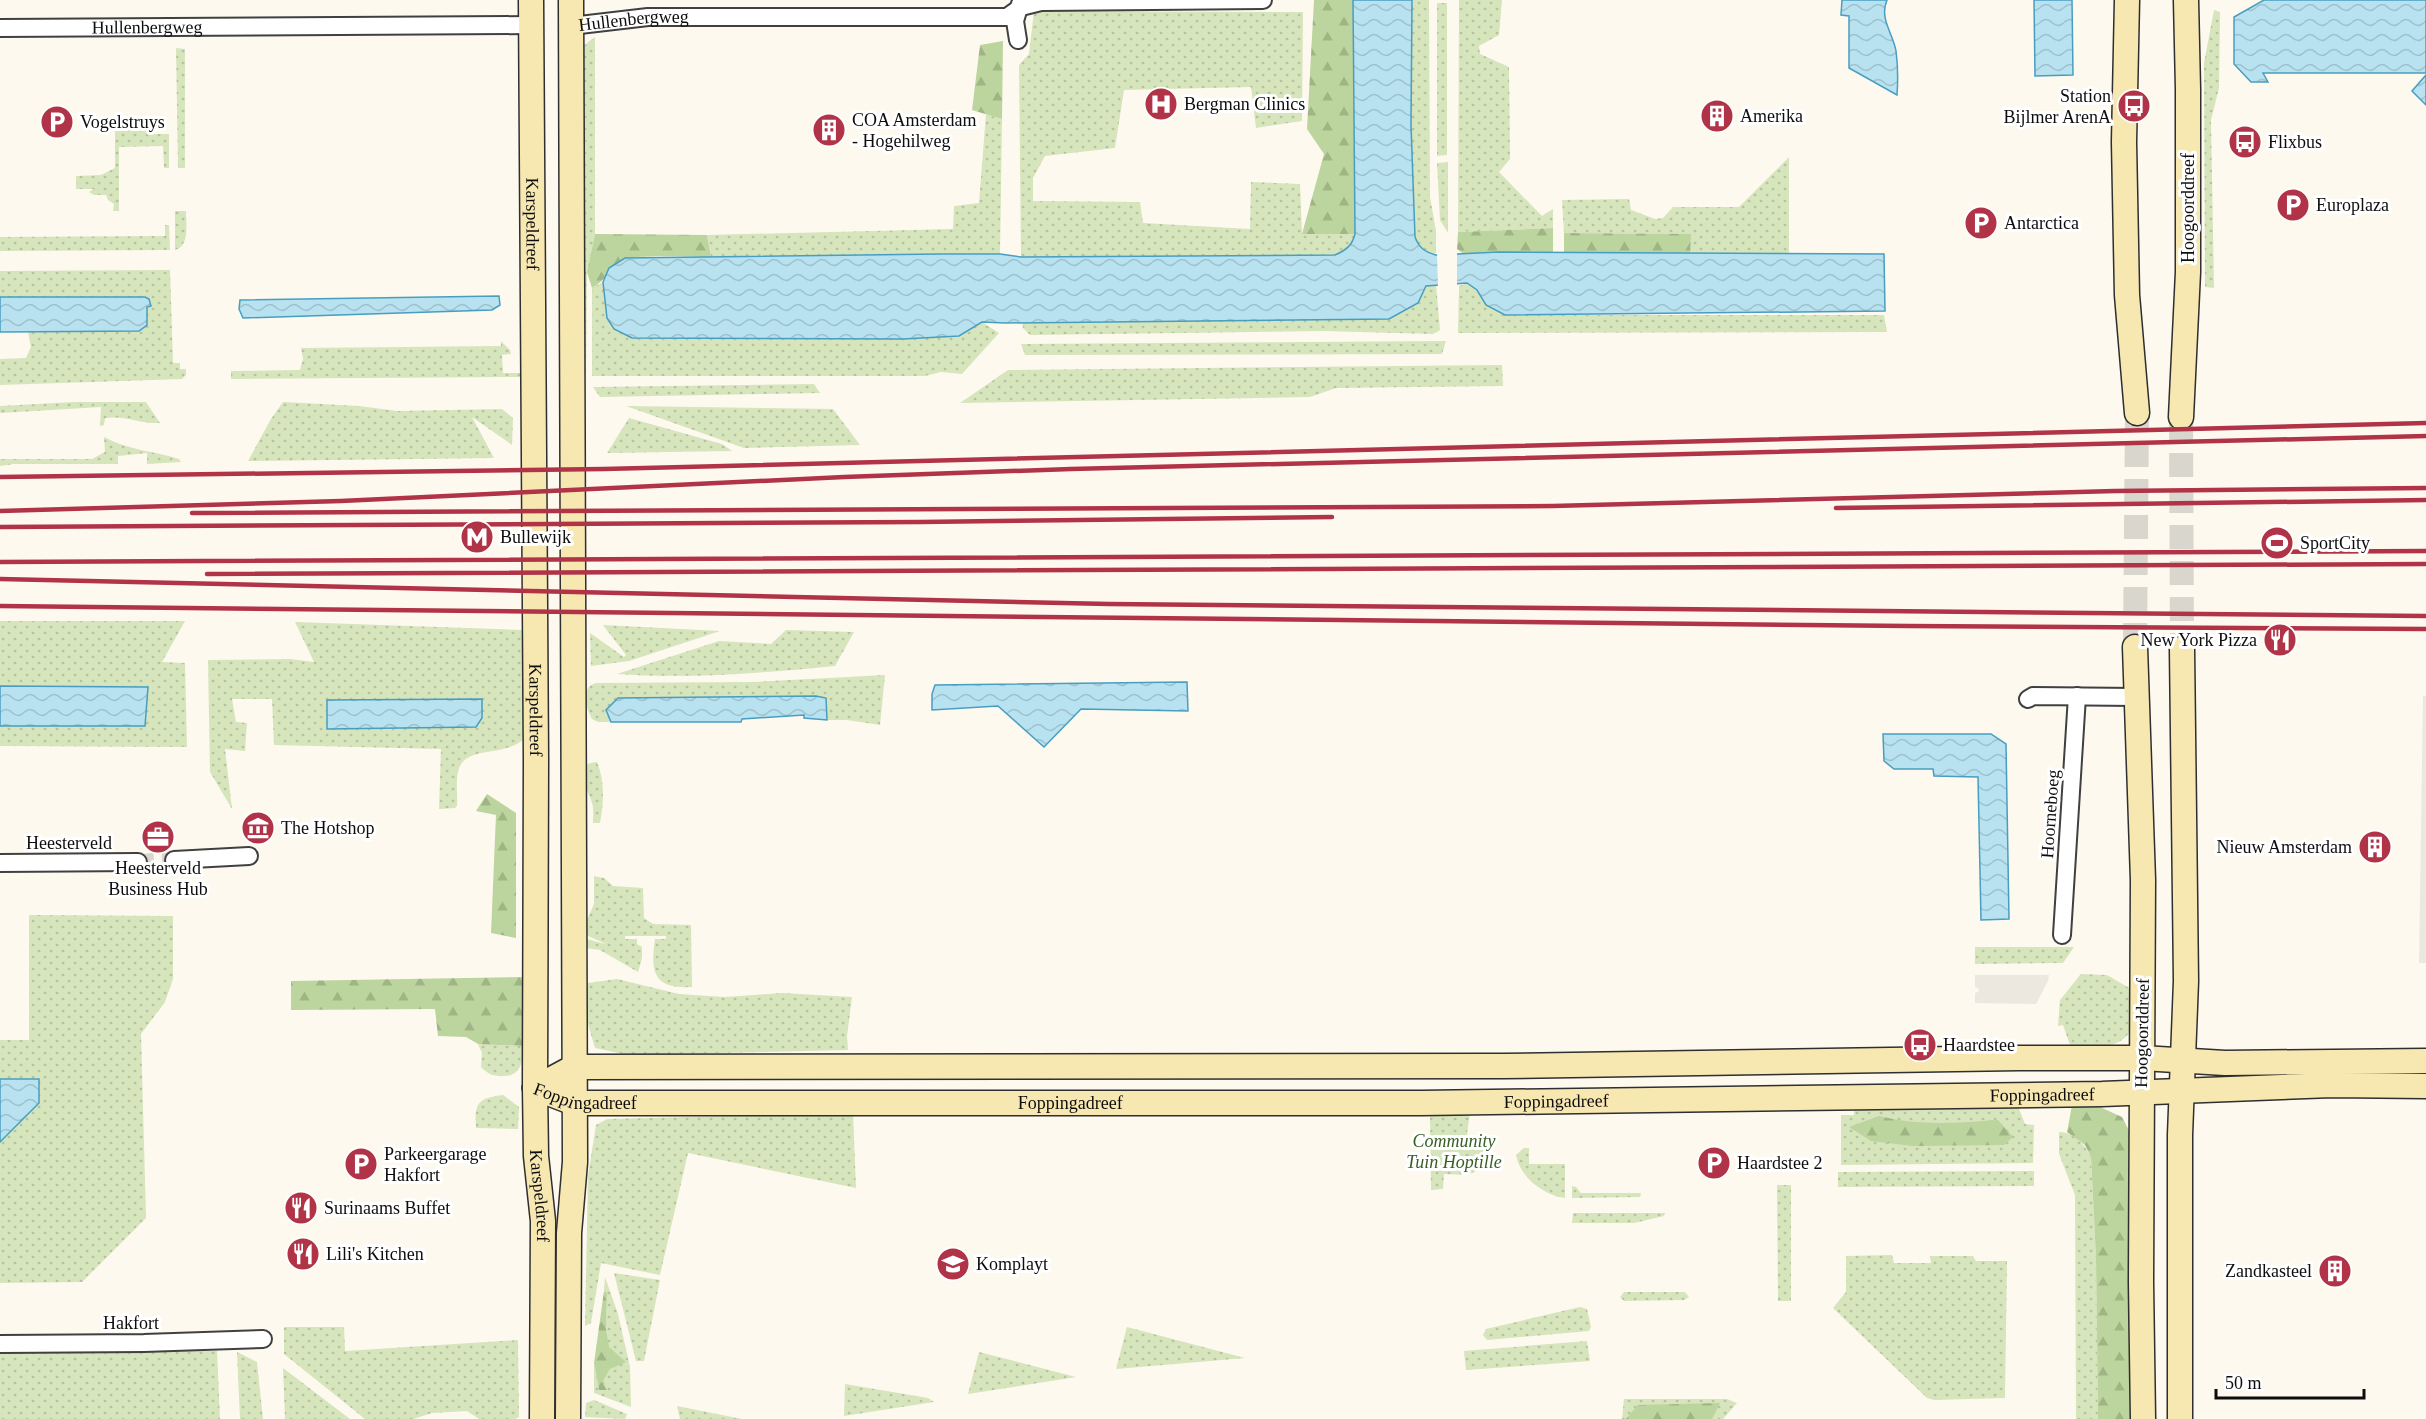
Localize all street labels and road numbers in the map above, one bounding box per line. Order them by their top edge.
street label: Hullenbergweg [577,7,689,35]
street label: Hullenbergweg [92,17,202,37]
street label: Hoogoorddreef [2178,153,2198,263]
street label: Karspeldreef [522,177,543,271]
street label: Karspeldreef [525,663,546,757]
street label: Hoorneboeg [2037,769,2063,859]
street label: Heesterveld [26,833,112,853]
street label: Hoogoorddreef [2131,978,2153,1088]
street label: Foppingadreef [531,1078,637,1113]
street label: Foppingadreef [1990,1084,2095,1105]
street label: Foppingadreef [1504,1091,1609,1112]
street label: Foppingadreef [1018,1093,1123,1113]
street label: Karspeldreef [526,1149,553,1242]
street label: Hakfort [103,1313,159,1333]

